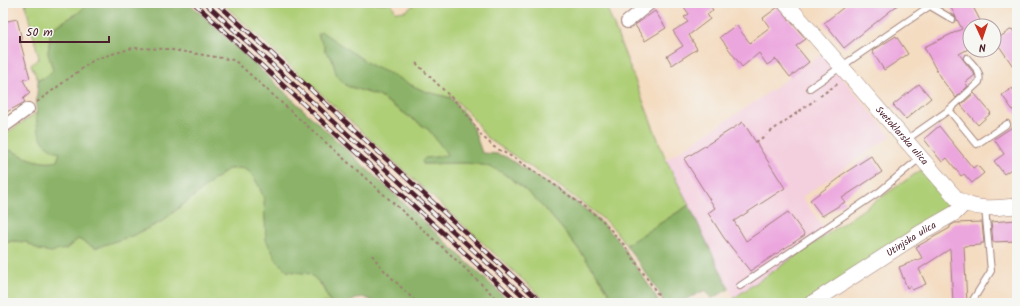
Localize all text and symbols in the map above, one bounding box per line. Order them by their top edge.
scale bar [20,18,109,44]
north arrow [962,18,1002,58]
text: 50 m [26,23,53,42]
text: N [978,38,986,56]
street label: Svetoklarska ulica [871,102,932,169]
street label: Utinjska ulica [883,217,940,261]

